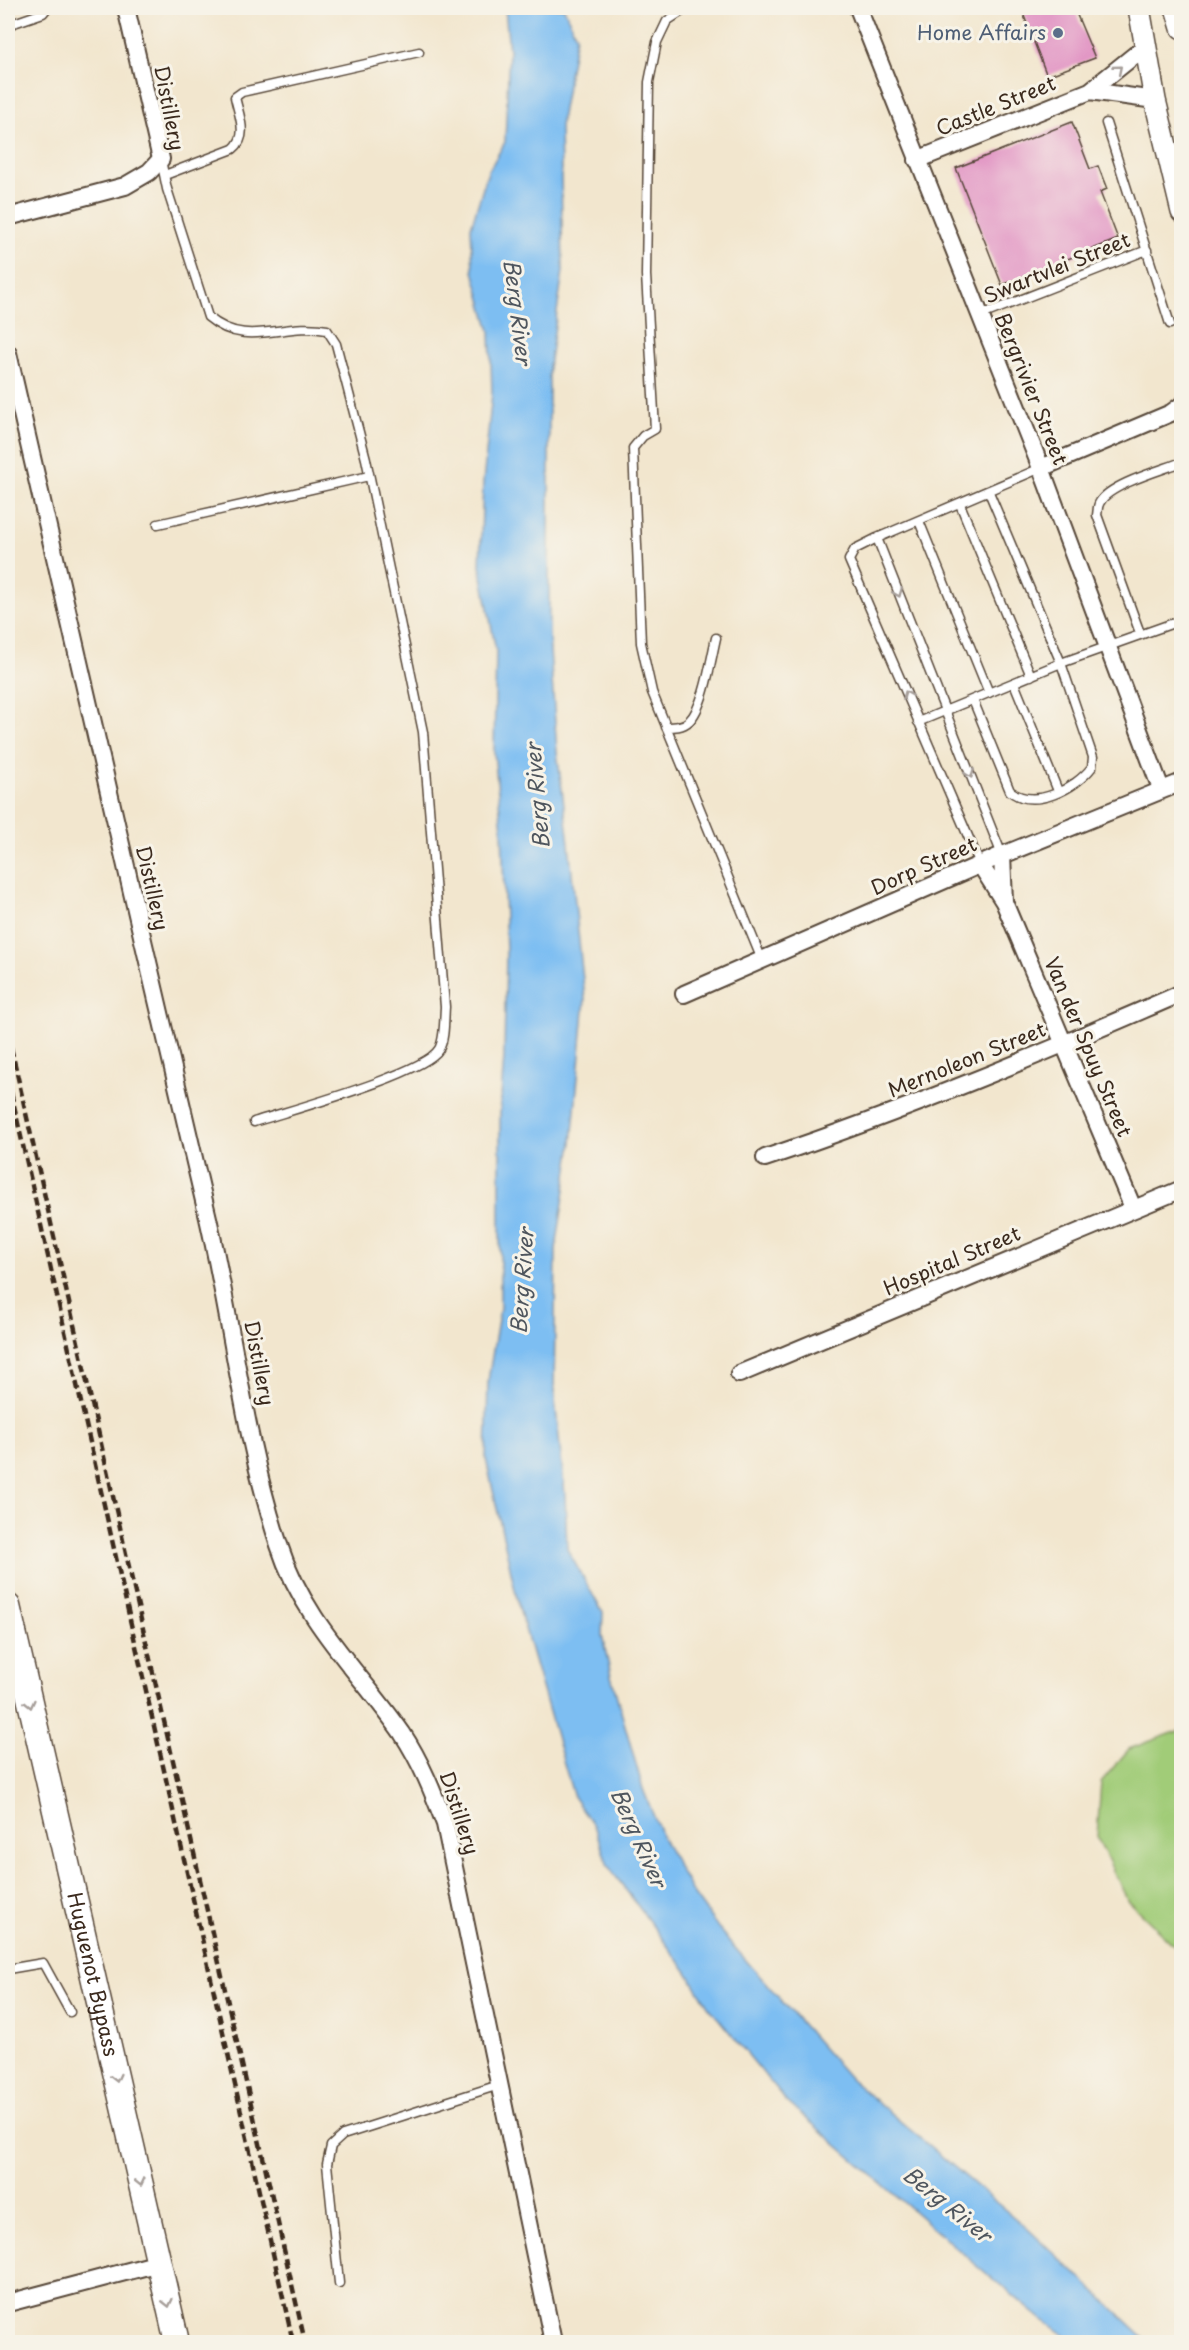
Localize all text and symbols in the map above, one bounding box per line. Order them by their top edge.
place label: Home Affairs [917,17,1046,47]
marker: Home Affairs [1051,26,1065,40]
street label: Distillery [147,63,193,153]
one-way arrow [1111,65,1122,76]
street label: Castle Street [931,67,1060,143]
street label: Swartvlei Street [979,224,1134,310]
water label: Berg River [497,257,542,368]
street label: Bergrivier Street [988,308,1076,469]
one-way arrow [891,586,903,597]
one-way arrow [902,690,914,701]
water label: Berg River [515,740,557,850]
one-way arrow [963,768,975,779]
street label: Dorp Street [866,828,981,902]
street label: Distillery [129,842,177,933]
street label: Van der Spuy Street [1037,952,1140,1141]
street label: Mernoleon Street [883,1014,1050,1104]
street label: Hospital Street [879,1218,1025,1302]
water label: Berg River [501,1225,541,1335]
street label: Distillery [237,1318,283,1408]
one-way arrow [23,1699,36,1709]
street label: Distillery [432,1767,488,1858]
water label: Berg River [604,1782,677,1894]
street label: Huguenot Bypass [60,1889,127,2059]
one-way arrow [109,2073,122,2083]
water label: Berg River [897,2158,1001,2251]
one-way arrow [133,2177,146,2187]
one-way arrow [161,2298,174,2308]

